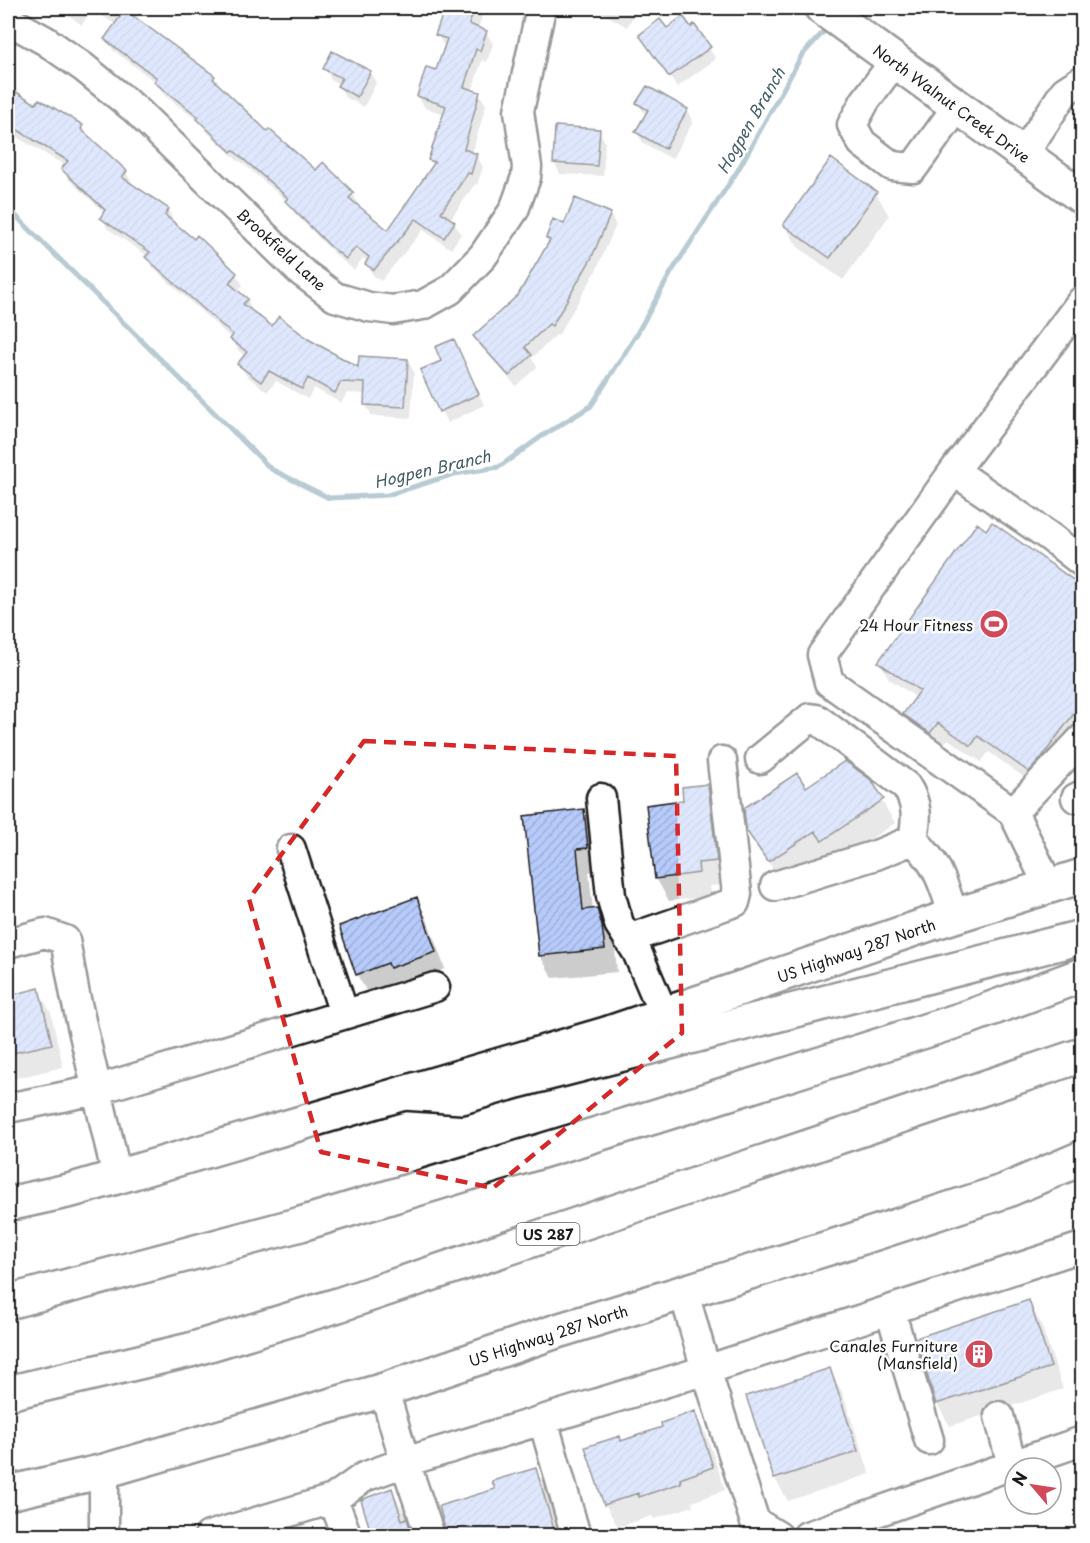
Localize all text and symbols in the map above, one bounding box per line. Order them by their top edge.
street label: North Walnut Creek Drive [869,38,1035,168]
water label: Hogpen Branch [710,62,790,177]
street label: Brookfield Lane [232,202,332,296]
water label: Hogpen Branch [371,443,493,493]
sports icon: 24 Hour Fitness [978,608,1010,640]
place label: 24 Hour Fitness [859,613,973,636]
street label: US Highway 287 North [774,912,938,988]
road number: US 287 [516,1223,580,1245]
street label: US Highway 287 North [465,1298,631,1372]
place label: Canales Furniture (Mansfield) [829,1334,958,1374]
building icon: Canales Furniture (Mansfield) [963,1338,995,1370]
north arrow [1003,1456,1063,1516]
text: N [1005,1467,1033,1490]

